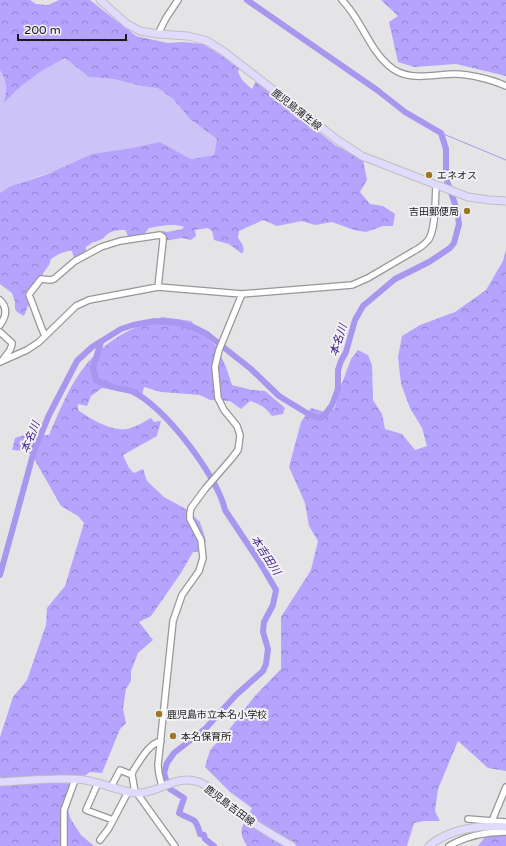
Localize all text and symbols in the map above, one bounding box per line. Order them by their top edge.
scale bar [18,16,126,42]
text: 200 m [24,23,61,37]
street label: 鹿児島蒲生線 [269,87,324,133]
marker: エネオス [424,170,434,180]
place label: エネオス [437,170,477,182]
place label: 吉田郵便局 [409,206,459,218]
marker: 吉田郵便局 [462,206,472,216]
water label: 本名川 [327,322,350,358]
water label: 本名川 [18,419,43,455]
water label: 本吉田川 [248,533,284,578]
marker: 鹿児島市立本名小学校 [154,709,164,719]
place label: 鹿児島市立本名小学校 [167,709,267,721]
marker: 本名保育所 [168,731,178,741]
place label: 本名保育所 [181,731,231,743]
street label: 鹿児島吉田線 [202,783,257,829]

